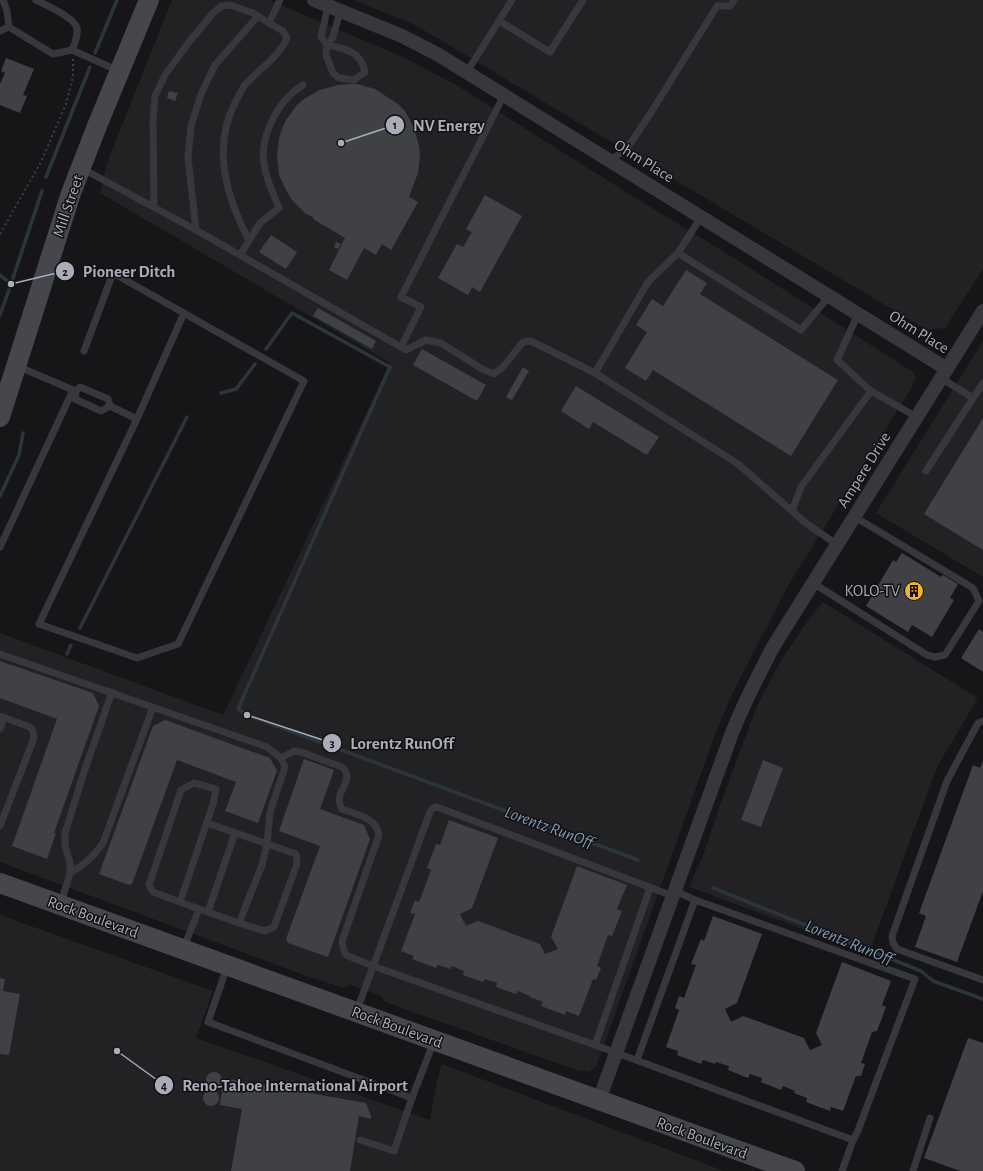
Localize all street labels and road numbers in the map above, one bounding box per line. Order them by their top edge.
street label: Ohm Place [611,136,677,186]
street label: Mill Street [50,173,86,239]
street label: Ohm Place [886,307,952,357]
street label: Ampere Drive [834,429,894,511]
street label: Rock Boulevard [46,893,140,941]
street label: Rock Boulevard [350,1003,444,1051]
street label: Rock Boulevard [655,1114,749,1162]

